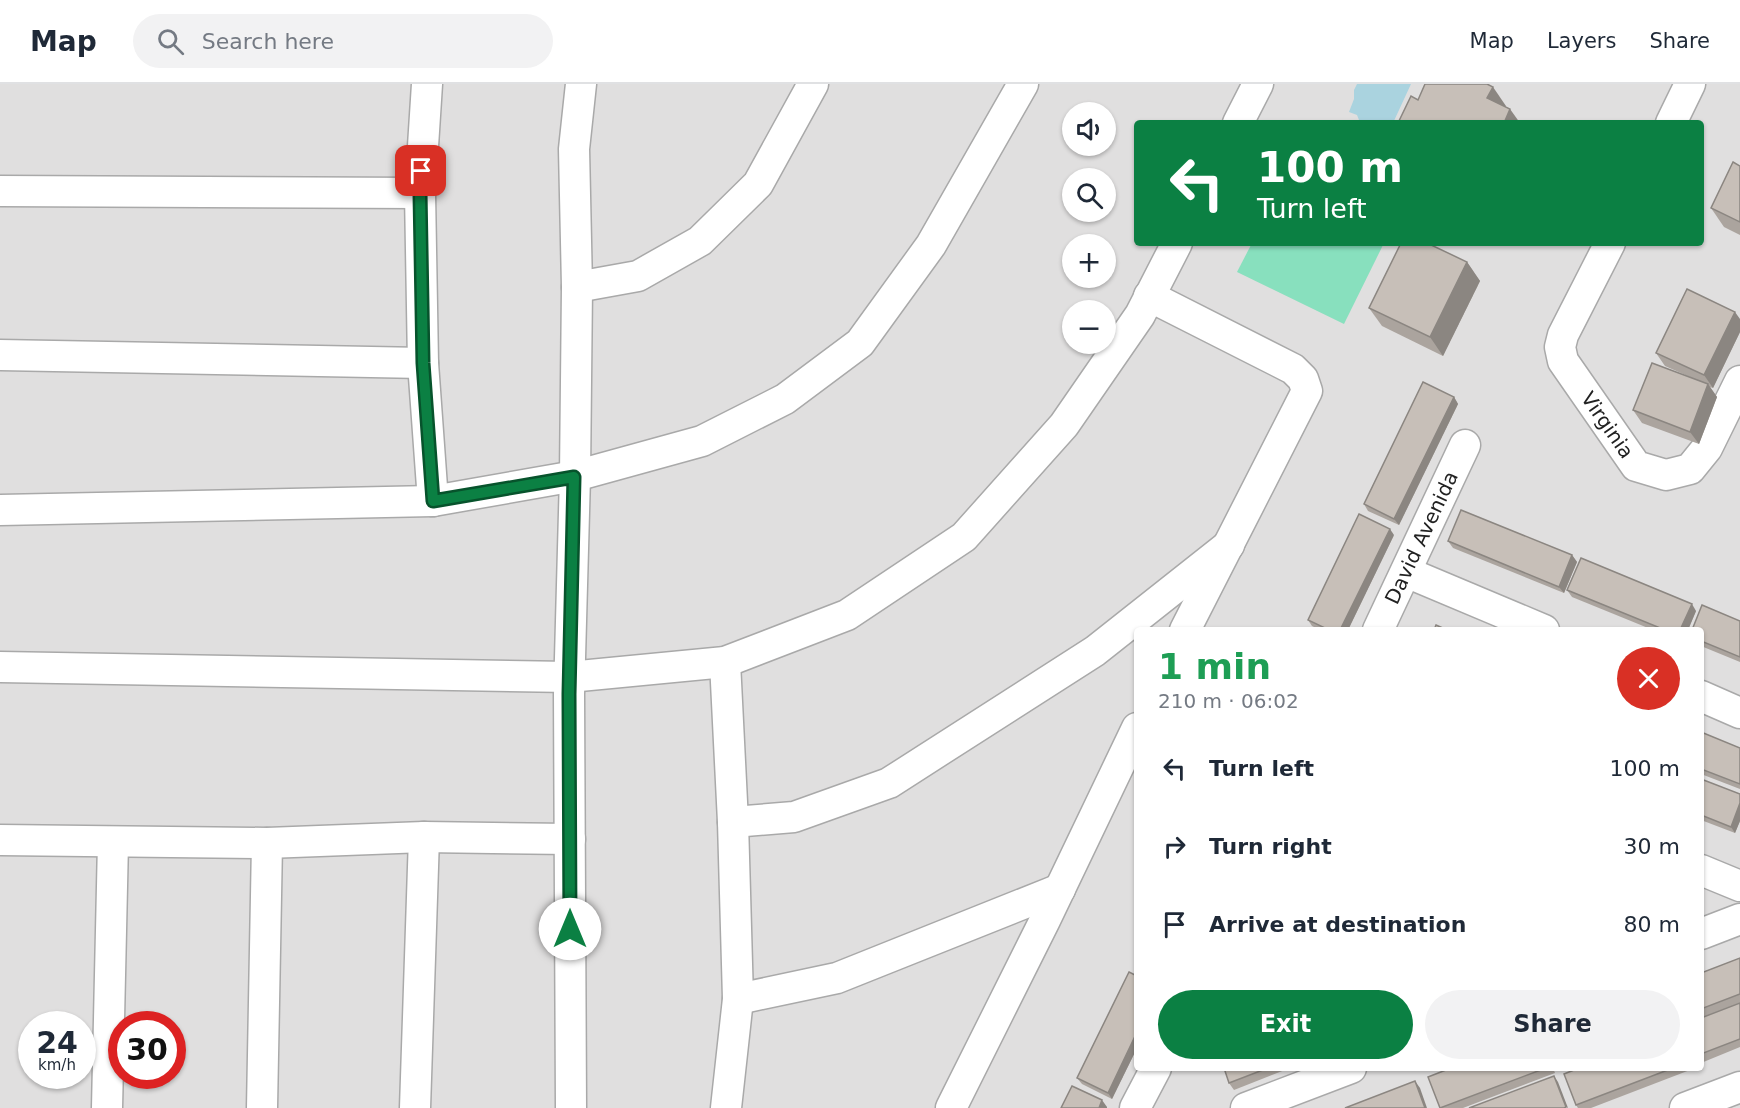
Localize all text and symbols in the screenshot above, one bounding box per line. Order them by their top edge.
search box [133,14,553,68]
text: Map [30,25,97,58]
icon: search [154,25,187,58]
text: Search here [202,29,334,54]
text: Map [1470,29,1514,53]
text: Layers [1547,29,1616,53]
text: Share [1649,29,1710,53]
map controls [1062,102,1116,354]
button: sound [1062,102,1116,156]
text: 100 m [1257,143,1403,192]
icon: left [1158,144,1236,222]
pin [395,145,446,196]
icon: arrive [404,154,437,187]
button: search [1062,168,1116,222]
text: Turn left [1257,193,1367,224]
button: + [1062,234,1116,288]
button: − [1062,300,1116,354]
street label: Virginia [1576,387,1639,463]
street label: David Avenida [1380,467,1463,608]
text: 1 min [1158,646,1271,687]
button: close [1617,647,1680,710]
text: 210 m · 06:02 [1158,689,1299,713]
icon: left [1158,752,1191,785]
text: Turn left [1209,756,1314,781]
text: 100 m [1610,756,1680,781]
icon: right [1158,830,1191,863]
text: Turn right [1209,834,1332,859]
text: 30 m [1624,834,1680,859]
position arrow [538,897,602,961]
icon: arrive [1158,908,1191,941]
text: Arrive at destination [1209,912,1466,937]
text: 80 m [1624,912,1680,937]
button: Exit [1158,990,1413,1059]
button: Share [1425,990,1680,1059]
speed limit sign: 30 [108,1011,186,1089]
text: 24 [36,1025,78,1060]
text: km/h [38,1056,76,1074]

